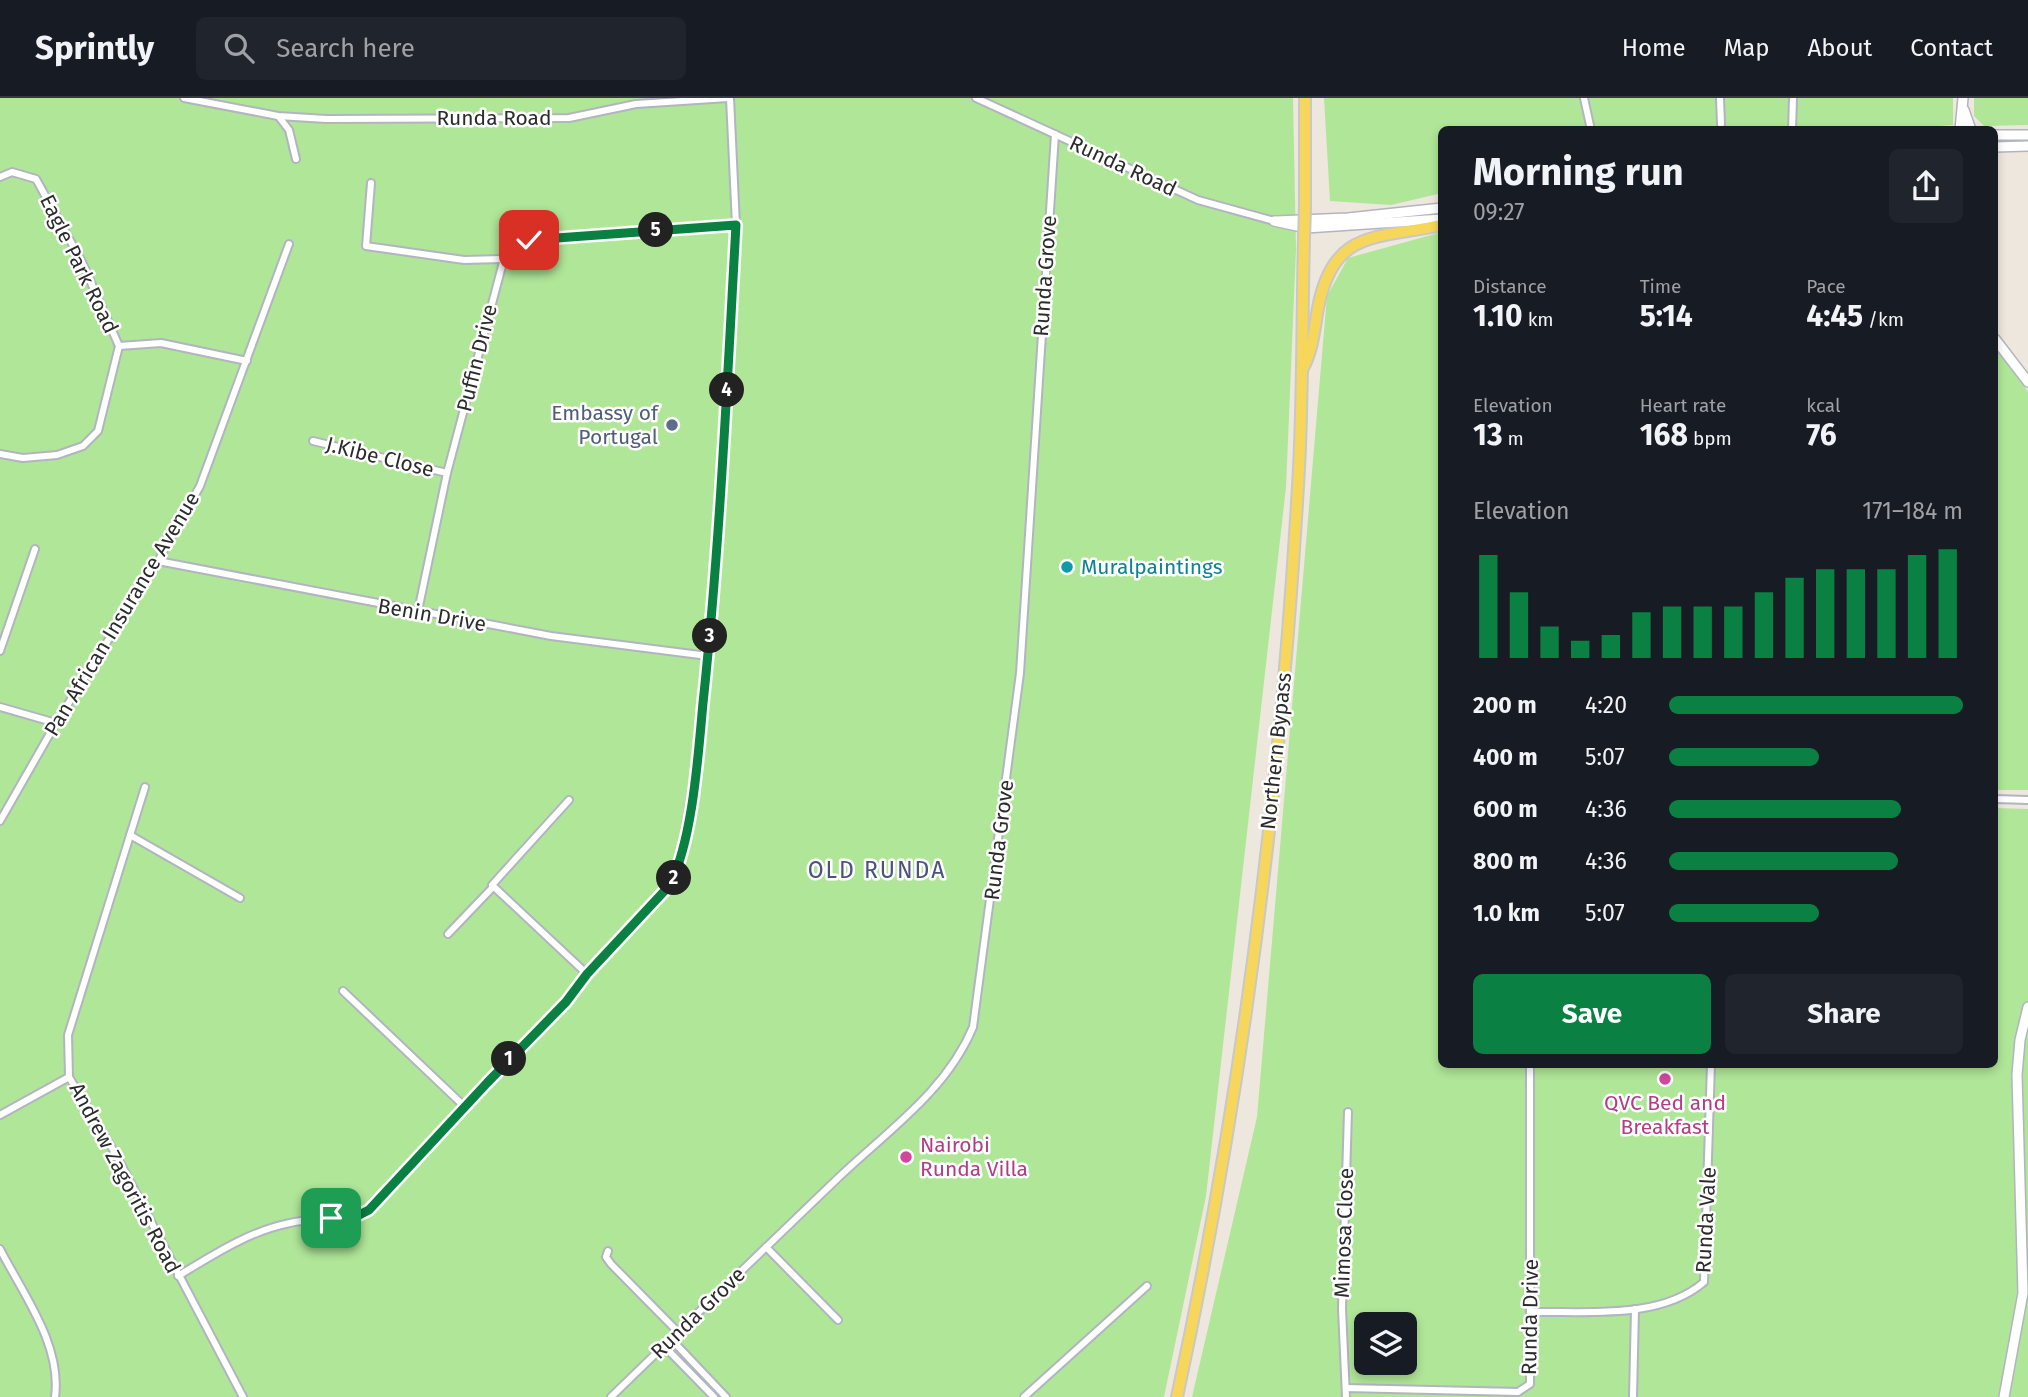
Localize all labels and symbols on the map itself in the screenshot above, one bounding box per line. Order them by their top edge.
street label: Runda Road [436,105,552,131]
street label: Runda Road [1065,130,1181,202]
street label: Eagle Park Road [34,190,124,338]
pin [499,210,559,270]
pin: 5 [638,212,674,248]
street label: Runda Grove [1028,215,1062,337]
street label: Puffin Drive [451,301,503,415]
pin: 4 [710,372,744,408]
place label: Embassy of Portugal [551,400,660,450]
marker: Embassy of Portugal [664,417,680,433]
street label: J.Kibe Close [323,431,437,483]
street label: Pan African Insurance Avenue [39,487,205,741]
place label: Muralpaintings [1081,554,1223,580]
marker: Muralpaintings [1059,559,1075,575]
street label: Benin Drive [376,593,488,637]
pin: 3 [692,618,728,654]
street label: Northern Bypass [1255,671,1297,831]
street label: Runda Grove [979,778,1019,902]
district label: OLD RUNDA [808,856,946,884]
pin: 2 [656,860,692,896]
pin: 1 [491,1042,526,1076]
marker: QVC Bed and Breakfast [1657,1071,1673,1087]
street label: Andrew Zagoritis Road [64,1078,186,1278]
place label: QVC Bed and Breakfast [1604,1090,1726,1140]
place label: Nairobi Runda Villa [920,1132,1028,1182]
marker: Nairobi Runda Villa [898,1149,914,1165]
street label: Runda Vale [1690,1166,1722,1274]
street label: Mimosa Close [1329,1167,1359,1299]
pin [301,1188,361,1248]
street label: Runda Drive [1516,1259,1544,1375]
street label: Runda Grove [645,1261,751,1365]

